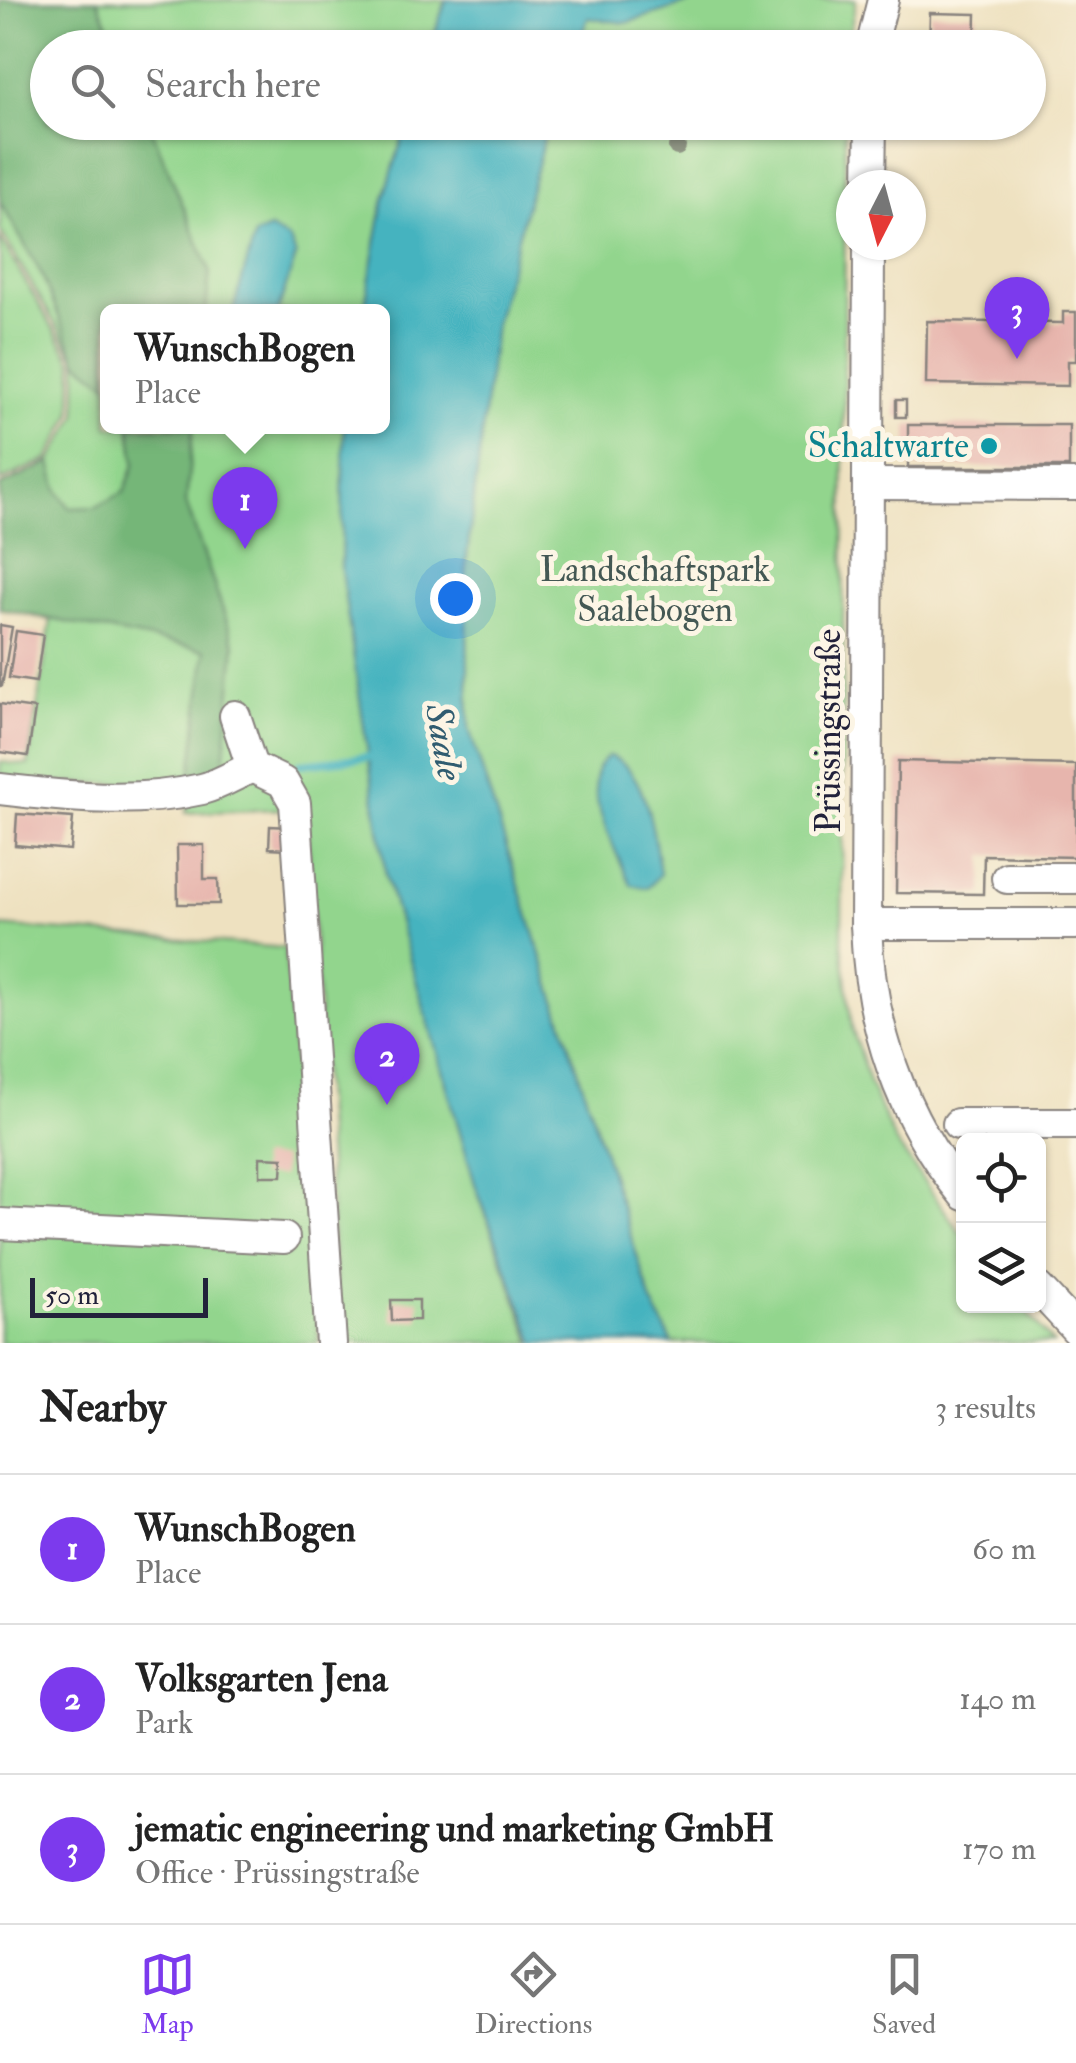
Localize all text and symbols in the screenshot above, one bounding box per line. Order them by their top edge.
search box [30,30,1046,140]
icon: search [65,58,120,113]
text: Search here [145,61,321,109]
north arrow [836,170,926,260]
pin: 3 [984,276,1050,359]
popup [100,304,390,434]
text: WunschBogen [135,325,355,373]
text: Place [135,373,201,413]
place label: Schaltwarte [808,424,969,468]
marker: Schaltwarte [978,435,1000,457]
pin: 1 [212,466,278,549]
park label: Landschaftspark Saalebogen [540,548,770,632]
your location [430,573,481,624]
street label: Prüssingstraße [807,629,851,833]
water label: Saale [414,699,474,784]
pin: 2 [354,1022,420,1105]
map controls [956,1133,1046,1313]
button: locate [956,1133,1046,1223]
button: layers [956,1223,1046,1313]
scale bar [30,1273,208,1318]
text: 50 m [45,1278,99,1313]
text: Nearby [40,1382,166,1434]
text: 3 results [935,1388,1036,1428]
text: WunschBogen [135,1505,356,1553]
text: 1 [67,1529,78,1569]
text: 60 m [972,1529,1036,1569]
text: Place [135,1553,201,1593]
text: Volksgarten Jena [135,1655,388,1703]
text: 2 [64,1679,81,1719]
text: 140 m [959,1679,1036,1719]
text: Park [135,1703,193,1743]
text: jematic engineering und marketing GmbH [135,1805,774,1853]
text: 3 [66,1829,79,1869]
text: 170 m [962,1829,1036,1869]
text: Office · Prüssingstraße [135,1853,420,1893]
tab: Map [140,1947,195,2042]
tab: Directions [475,1947,592,2042]
tab: Saved [872,1947,936,2042]

